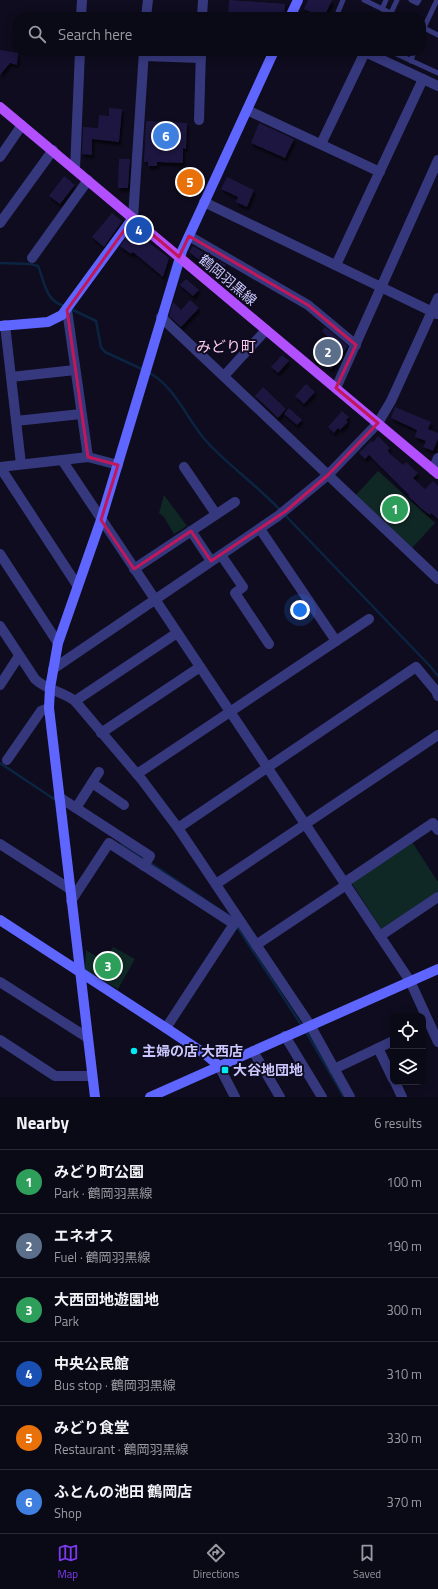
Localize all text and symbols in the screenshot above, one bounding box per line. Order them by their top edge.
search box [12,12,426,56]
icon: search [26,23,48,45]
text: Search here [58,23,132,46]
pin: 6 [153,121,179,151]
pin: 5 [177,167,203,197]
pin: 4 [126,215,152,245]
street label: 鶴岡羽黒線 [195,249,262,310]
district label: みどり町 [196,335,256,358]
pin: 2 [315,337,341,367]
pin: 1 [382,494,408,524]
your location [290,600,310,620]
pin: 3 [95,951,121,981]
map controls [390,1013,426,1085]
button: locate [390,1013,426,1049]
place label: 主婦の店 大西店 [142,1040,243,1061]
marker: 主婦の店 大西店 [129,1046,139,1056]
button: layers [390,1049,426,1085]
place label: 大谷地団地 [233,1059,303,1080]
marker: 大谷地団地 [220,1065,230,1075]
text: Nearby [16,1110,69,1136]
text: 6 results [374,1113,422,1133]
text: みどり町公園 [54,1160,144,1183]
text: 1 [25,1172,33,1192]
text: 100 m [386,1172,422,1192]
text: Park · 鶴岡羽黒線 [54,1183,152,1203]
text: エネオス [54,1224,114,1247]
text: 2 [25,1236,33,1256]
text: 190 m [386,1236,422,1256]
text: Fuel · 鶴岡羽黒線 [54,1247,151,1267]
text: 大西団地遊園地 [54,1288,159,1311]
text: 3 [25,1300,33,1320]
text: 300 m [386,1300,422,1320]
text: Park [54,1311,79,1331]
text: 中央公民館 [54,1352,129,1375]
text: 4 [25,1364,33,1384]
text: 310 m [386,1364,422,1384]
text: Bus stop · 鶴岡羽黒線 [54,1375,176,1395]
text: みどり食堂 [54,1416,129,1439]
text: 5 [25,1428,33,1448]
text: 330 m [386,1428,422,1448]
text: Restaurant · 鶴岡羽黒線 [54,1439,189,1459]
text: ふとんの池田 鶴岡店 [54,1480,192,1503]
text: 6 [25,1492,33,1512]
text: 370 m [386,1492,422,1512]
text: Shop [54,1503,82,1523]
tab: Map [57,1542,79,1582]
tab: Directions [193,1542,239,1582]
tab: Saved [353,1542,381,1582]

